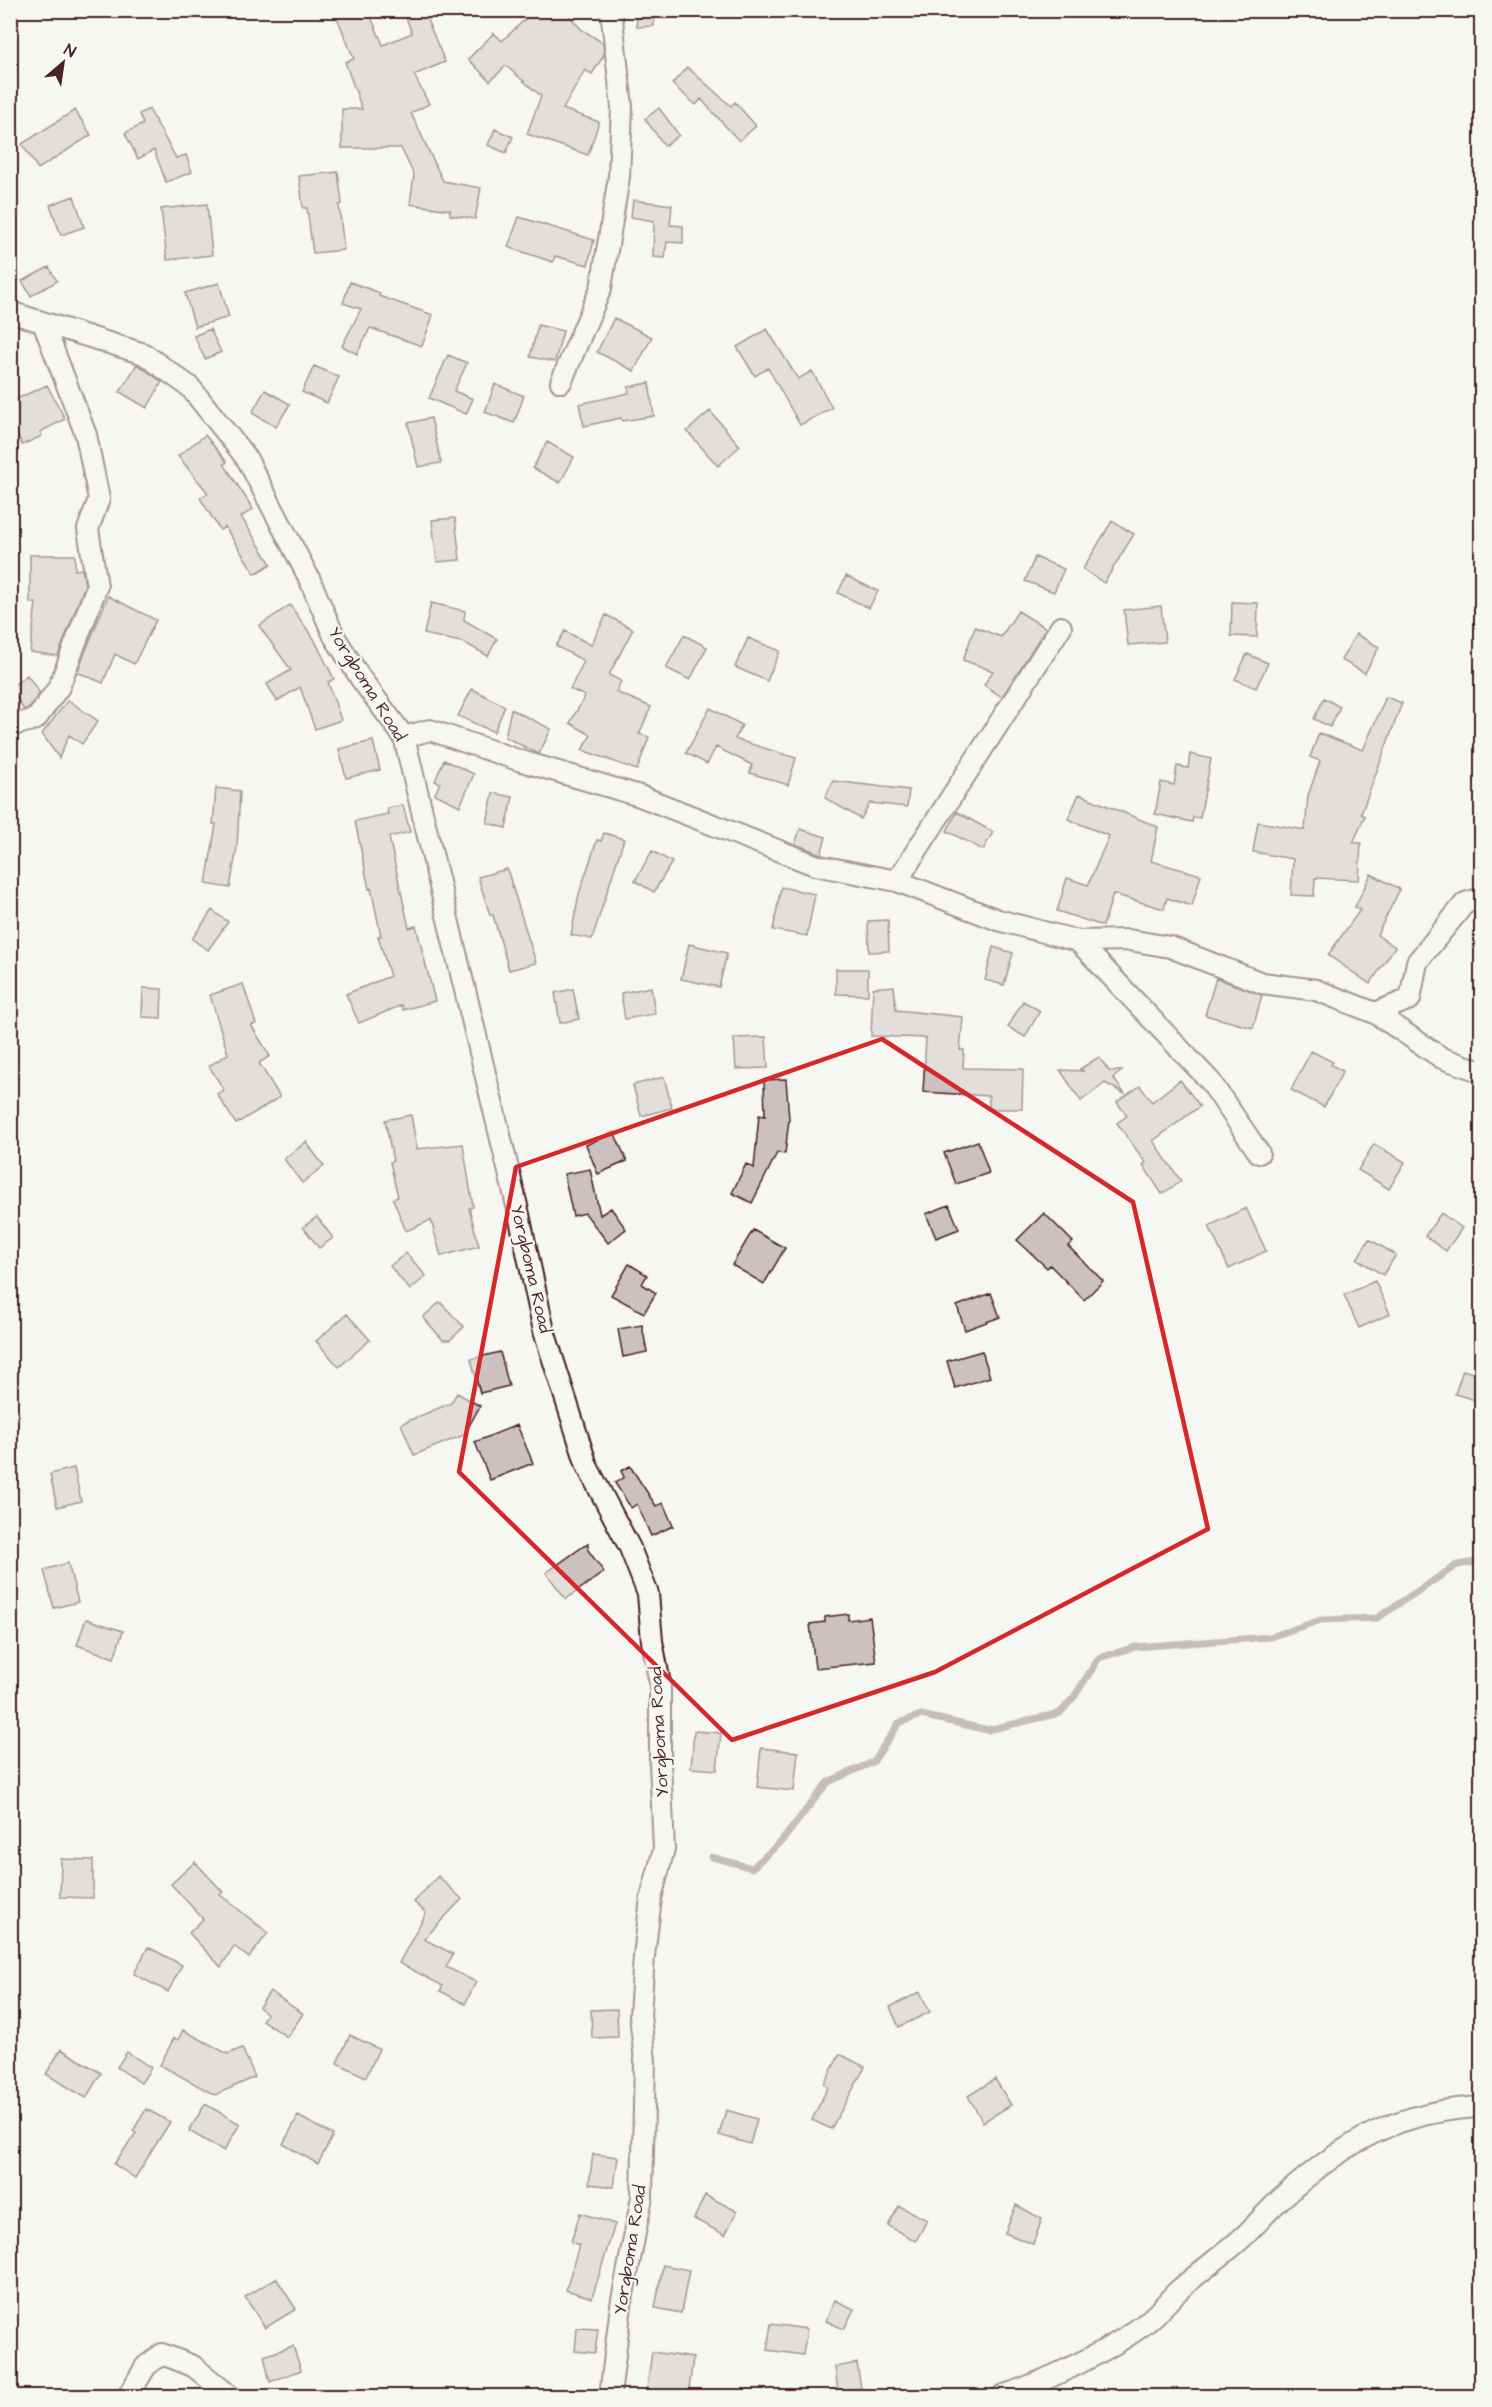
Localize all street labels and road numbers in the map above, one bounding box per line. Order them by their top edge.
street label: Yorgboma Road [321,622,412,747]
street label: Yorgboma Road [503,1202,558,1336]
street label: Yorgboma Road [643,1666,676,1798]
street label: Yorgboma Road [607,2183,654,2317]

